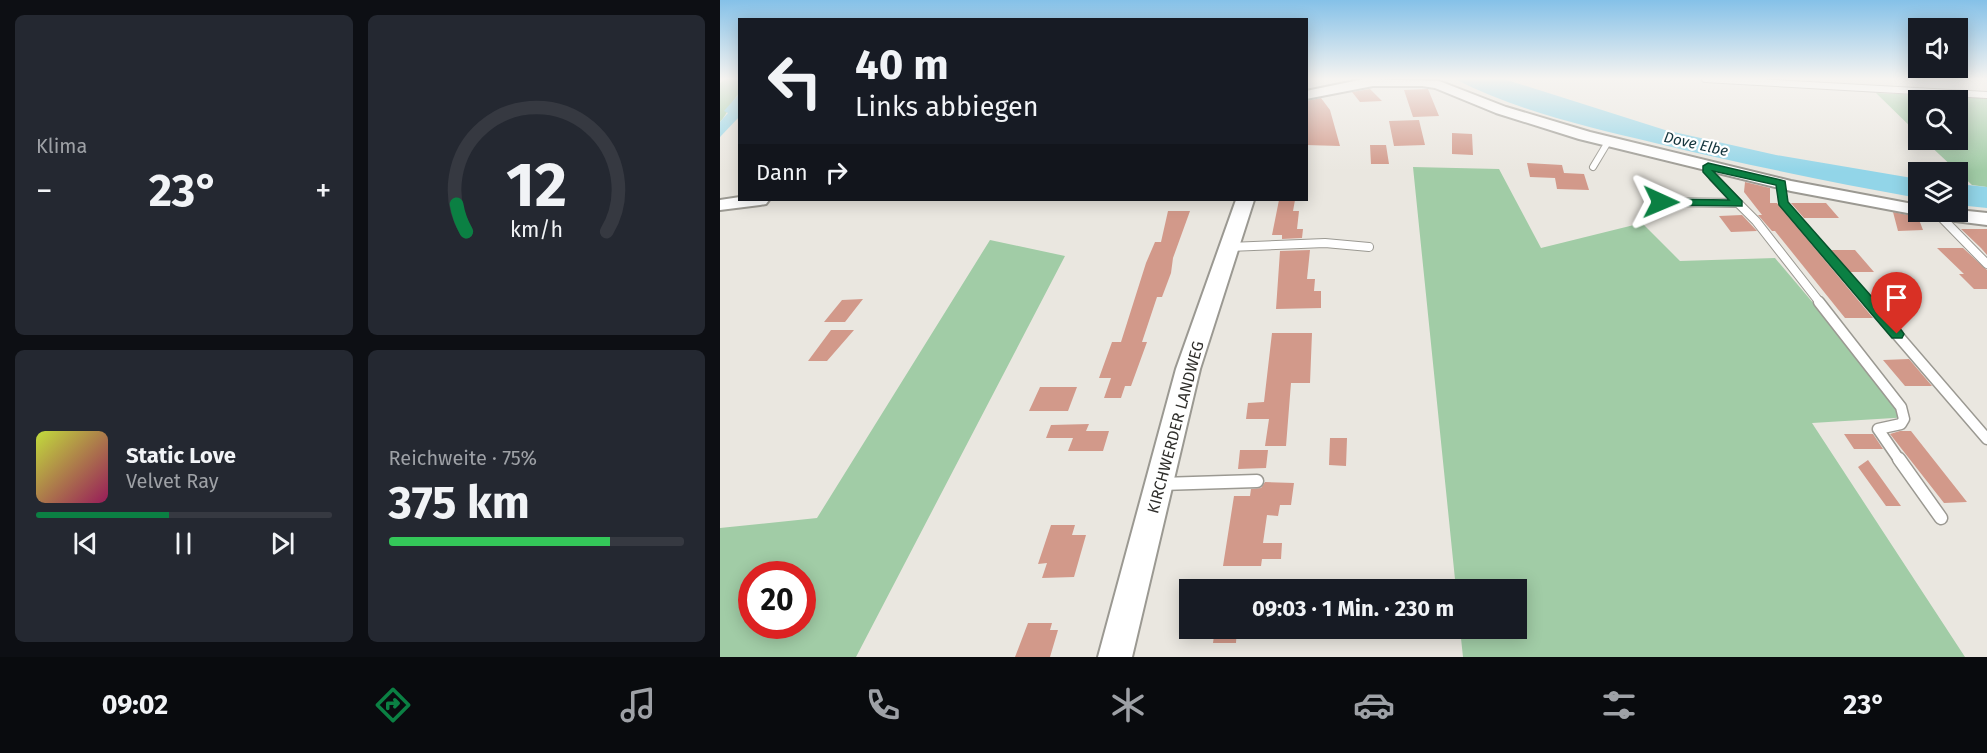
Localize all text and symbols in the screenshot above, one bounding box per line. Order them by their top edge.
map controls [1908,18,1968,222]
button: sound [1908,18,1968,78]
text: 40 m [855,40,949,90]
icon: left [756,42,834,120]
button: search [1908,90,1968,150]
text: Links abbiegen [855,91,1039,123]
water label: Dove Elbe [1662,128,1730,160]
text: Klima [36,134,87,158]
text: 12 [506,148,567,223]
icon: right [820,156,853,189]
text: Dann [756,159,808,186]
button: layers [1908,162,1968,222]
text: 23° [149,164,219,218]
position arrow [1629,170,1693,234]
text: − [36,171,53,211]
text: + [315,171,331,211]
text: km/h [510,217,563,243]
pin [1871,272,1922,334]
icon: arrive [1880,281,1913,314]
street label: KIRCHWERDER LANDWEG [1143,339,1208,515]
text: Static Love [126,442,236,469]
text: Reichweite · 75% [389,446,537,470]
text: Velvet Ray [126,469,219,493]
text: 375 km [389,476,530,530]
icon: previous [69,527,102,560]
icon: pause [167,527,200,560]
icon: next [266,527,299,560]
speed limit sign: 20 [738,561,816,639]
text: 09:03 · 1 Min. · 230 m [1252,595,1454,622]
icon: directions [372,684,414,726]
icon: music [617,684,659,726]
icon: phone [862,684,904,726]
icon: climate [1107,684,1149,726]
icon: car [1353,684,1395,726]
icon: filters [1598,684,1640,726]
text: 09:02 [102,689,168,721]
text: 23° [1843,689,1885,721]

